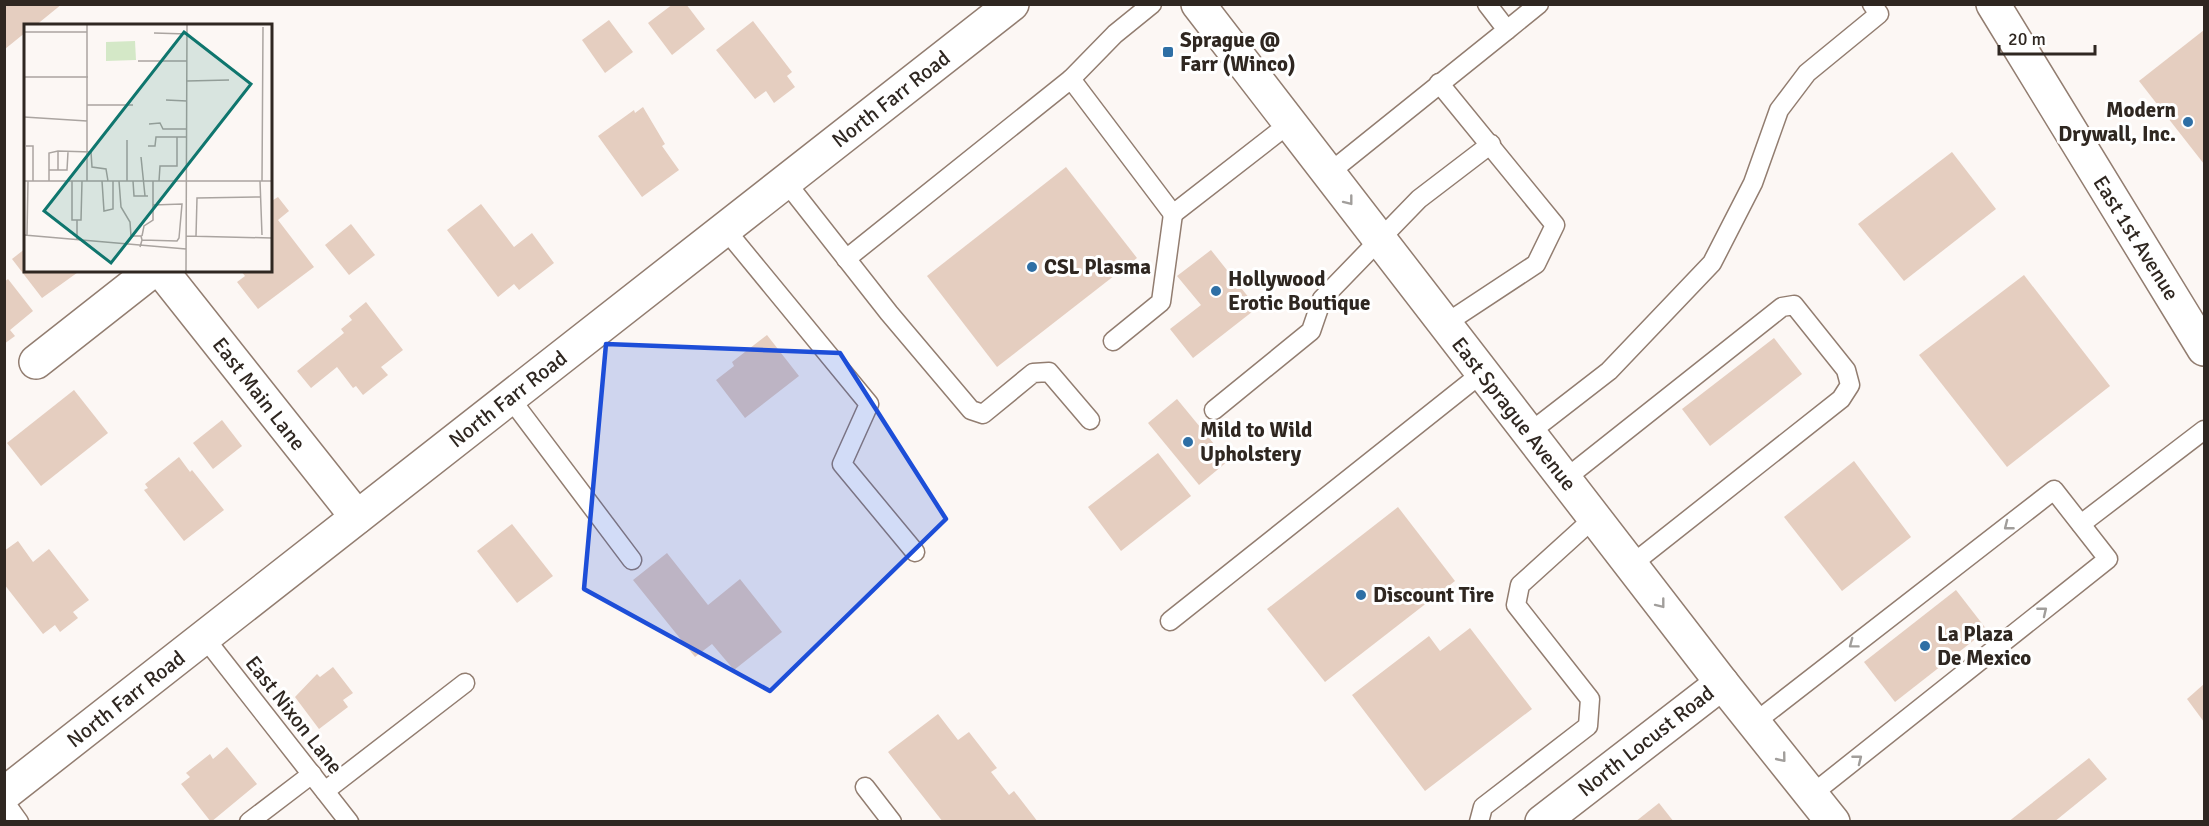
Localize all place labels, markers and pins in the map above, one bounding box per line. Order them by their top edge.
place label: Sprague @ Farr (Winco) [1180,27,1296,77]
marker: Sprague @ Farr (Winco) [1161,45,1175,59]
place label: Modern Drywall, Inc. [2058,97,2176,147]
marker: Modern Drywall, Inc. [2181,115,2195,129]
place label: CSL Plasma [1044,254,1151,280]
marker: CSL Plasma [1025,260,1039,274]
place label: Hollywood Erotic Boutique [1228,266,1371,316]
marker: Hollywood Erotic Boutique [1209,284,1223,298]
place label: Mild to Wild Upholstery [1200,417,1312,467]
marker: Mild to Wild Upholstery [1181,435,1195,449]
place label: Discount Tire [1373,582,1494,608]
marker: Discount Tire [1354,588,1368,602]
place label: La Plaza De Mexico [1937,621,2031,671]
marker: La Plaza De Mexico [1918,639,1932,653]

